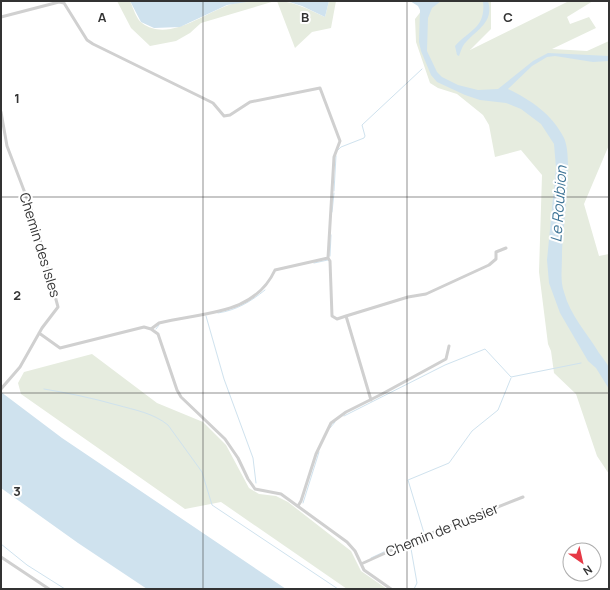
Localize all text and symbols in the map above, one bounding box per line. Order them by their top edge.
text: A [98,8,107,26]
text: B [301,8,309,26]
text: C [503,8,513,26]
text: 1 [14,89,20,107]
water label: Le Roubion [545,164,572,243]
street label: Chemin des Isles [16,190,65,300]
text: 2 [13,286,21,304]
text: 3 [13,482,21,500]
street label: Chemin de Russier [383,498,501,561]
north arrow [562,542,602,582]
text: N [580,562,595,579]

